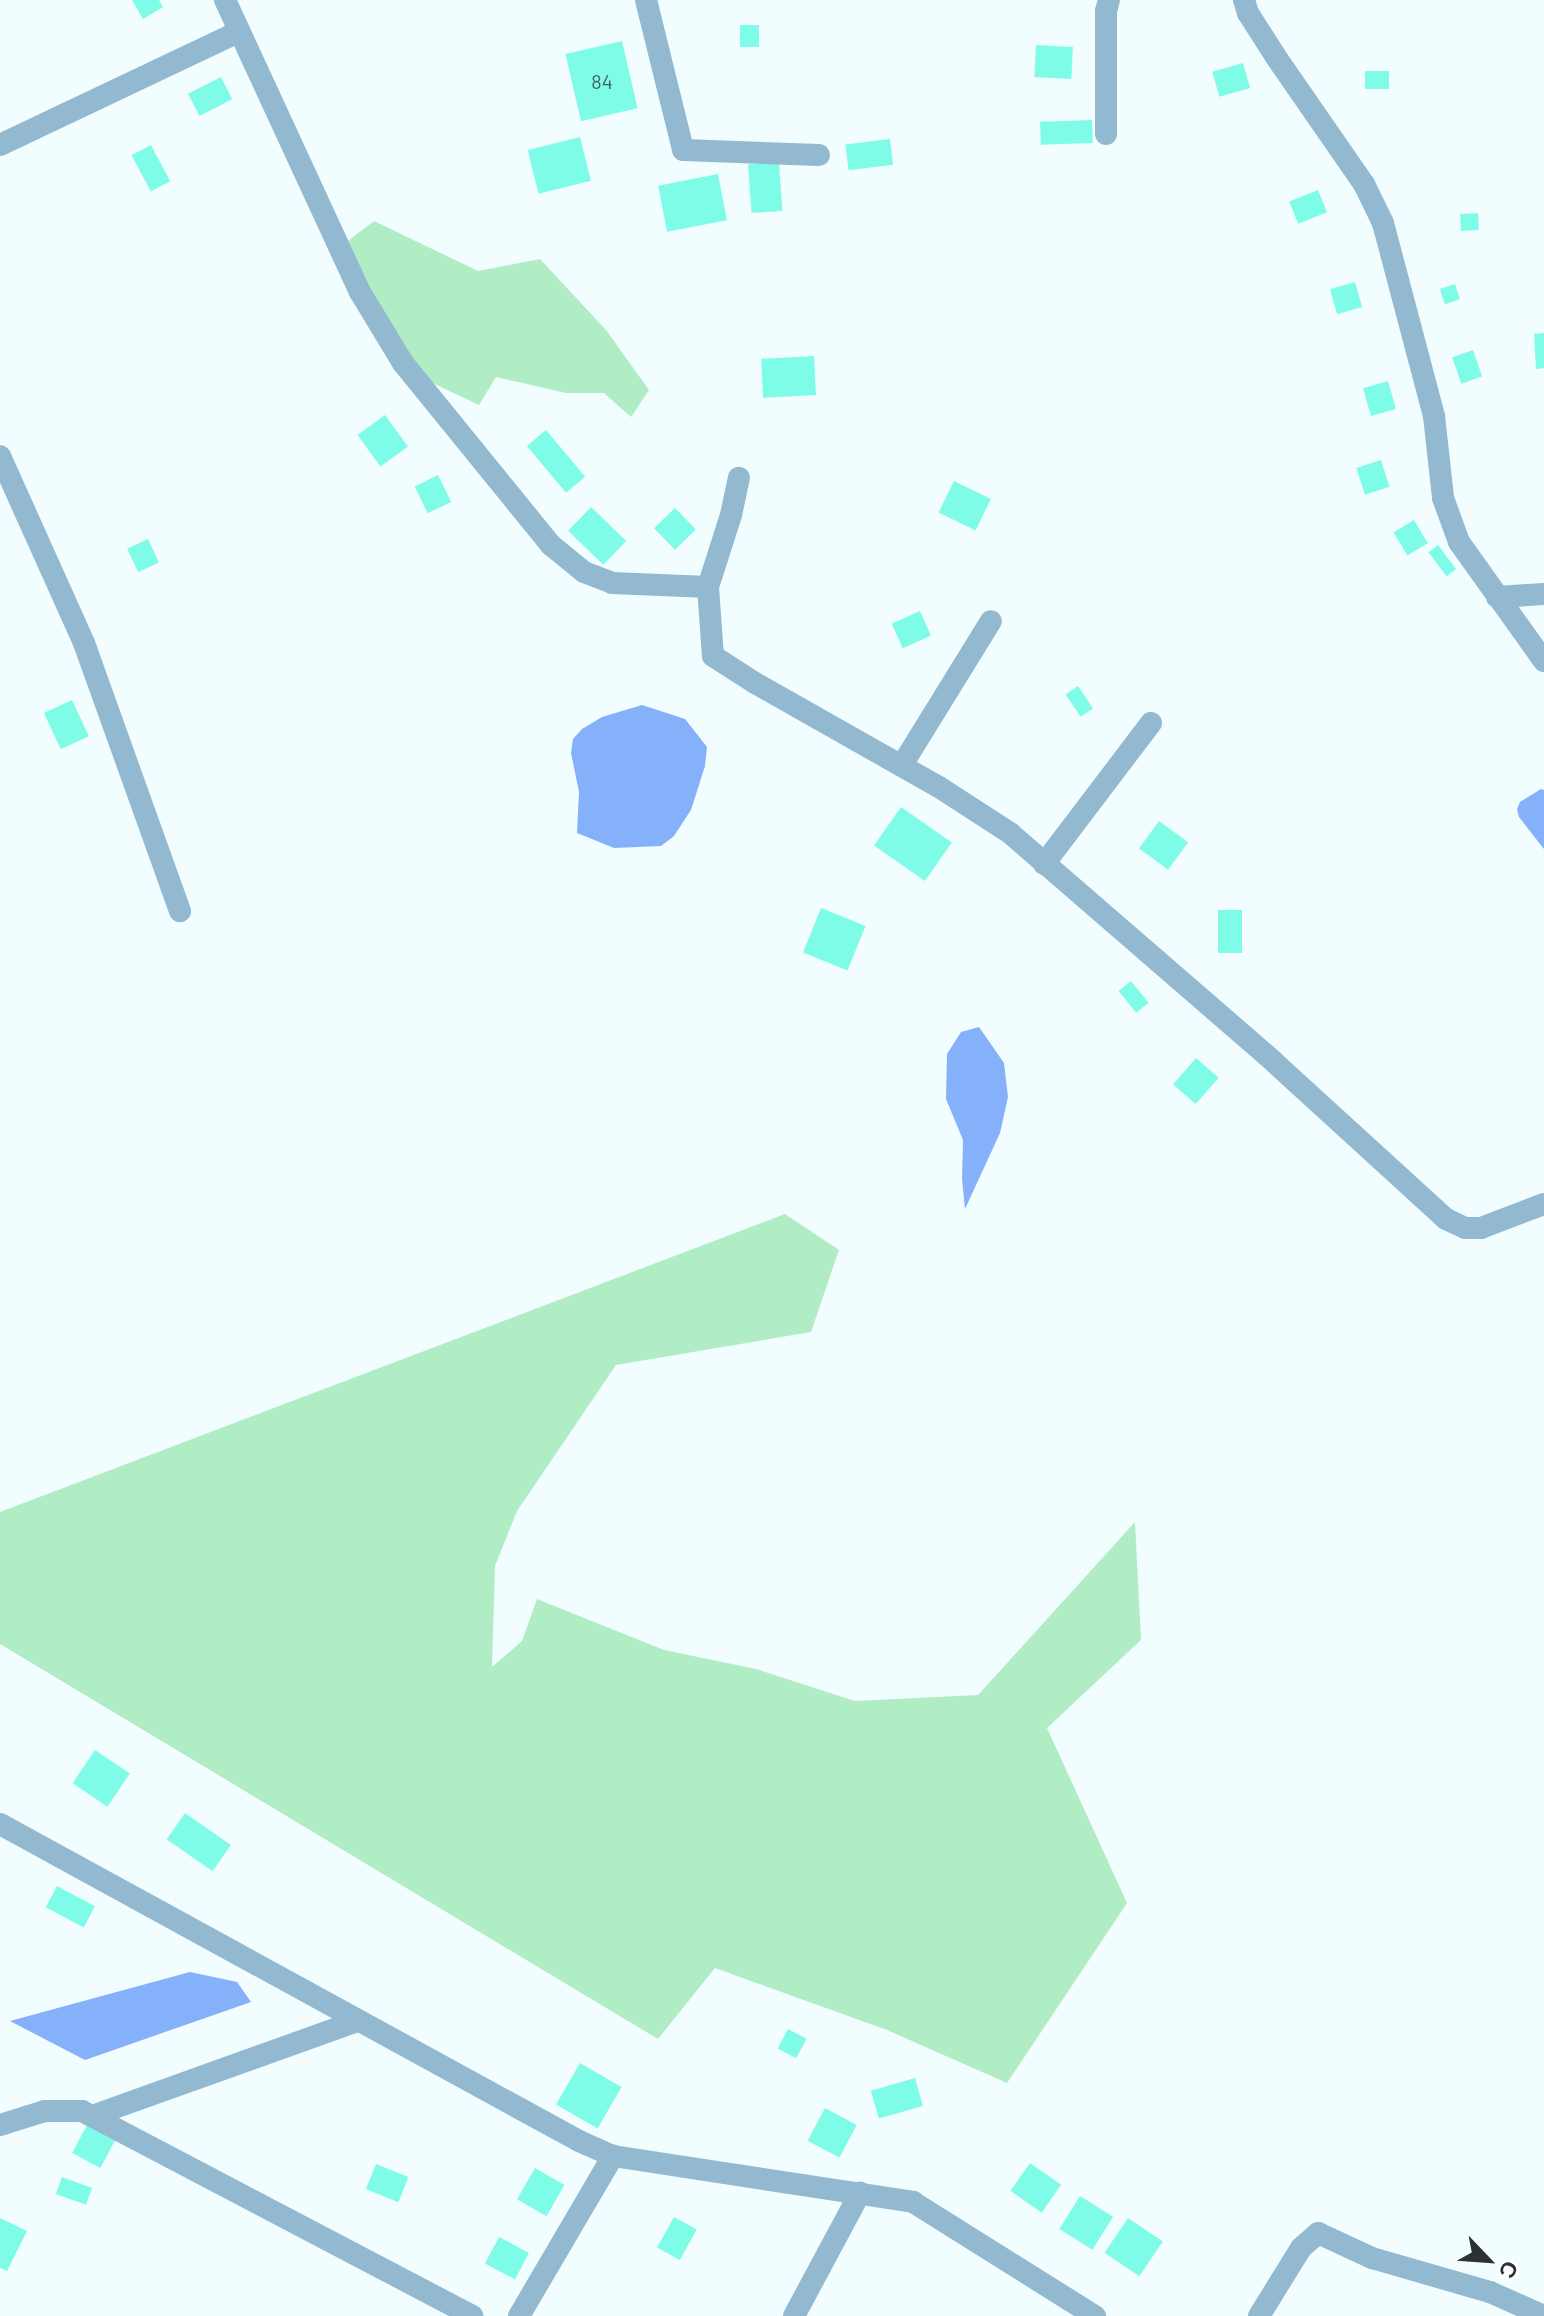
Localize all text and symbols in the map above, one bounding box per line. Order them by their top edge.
house number: 84 [591,69,613,93]
north arrow [1448,2220,1528,2300]
text: С [1495,2257,1525,2283]

